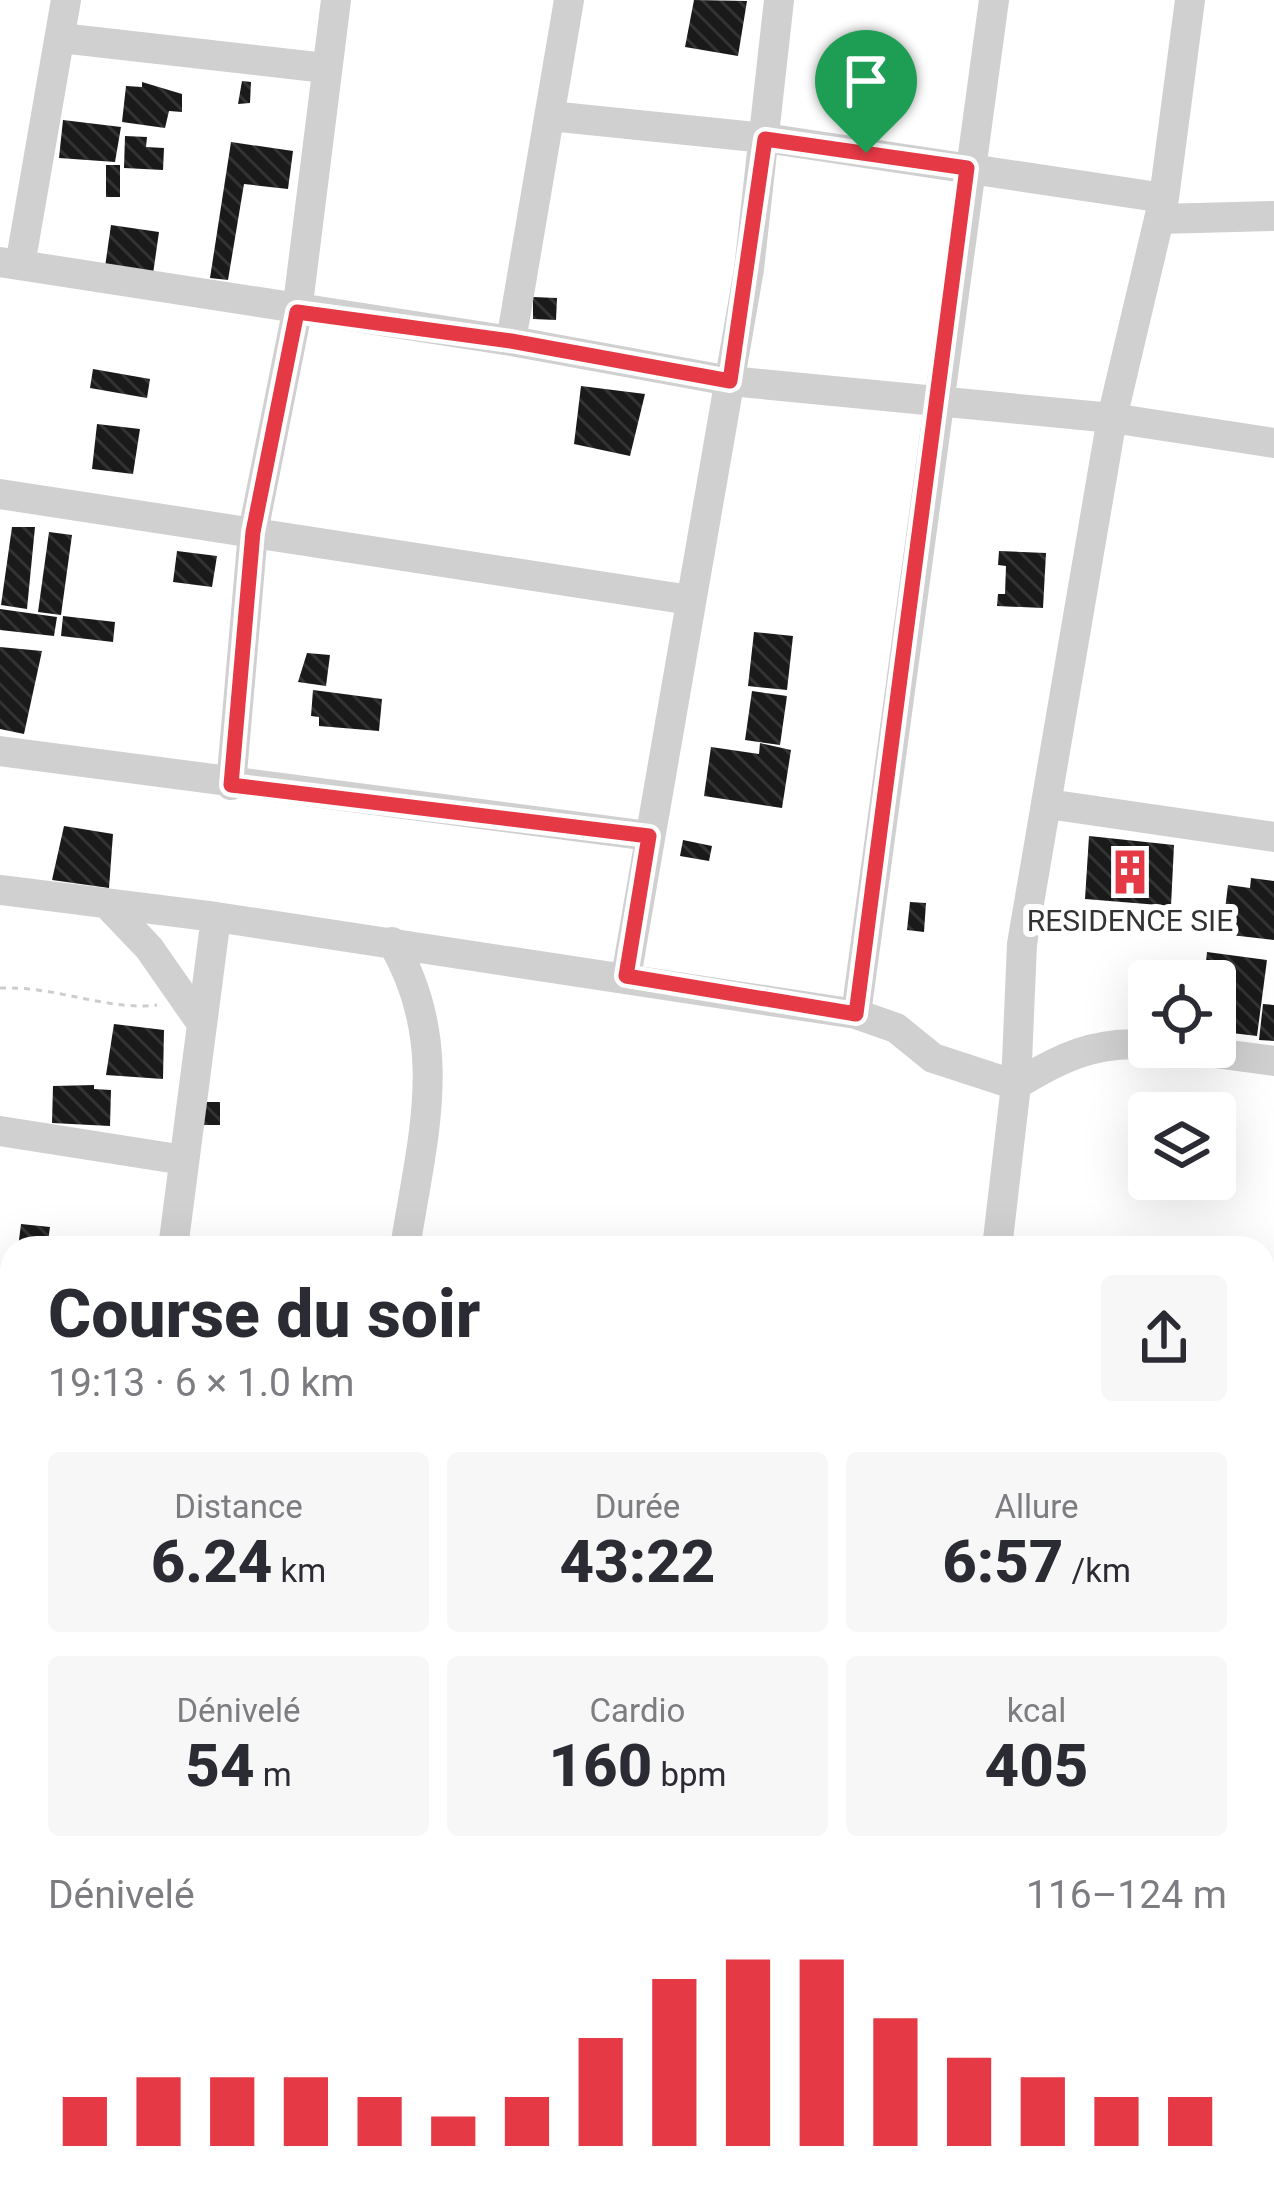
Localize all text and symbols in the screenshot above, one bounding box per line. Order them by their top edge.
pin [815,30,917,153]
icon: arrive [833,48,899,114]
building icon: RESIDENCE SIE [1105,847,1155,897]
place label: RESIDENCE SIE [1027,903,1233,938]
map controls [1128,960,1236,1200]
button: locate [1128,960,1236,1068]
button: layers [1128,1092,1236,1200]
button: share [1101,1275,1227,1401]
text: Course du soir [48,1276,480,1353]
text: 19:13 · 6 × 1.0 km [48,1360,355,1406]
text: Distance [174,1487,303,1526]
text: Durée [595,1487,680,1526]
text: Allure [994,1487,1079,1526]
text: 6.24 [151,1526,272,1597]
text: 43:22 [560,1526,715,1597]
text: 6:57 [942,1526,1063,1597]
text: km [272,1551,326,1590]
text: /km [1063,1551,1131,1590]
text: Dénivelé [176,1691,301,1730]
text: Cardio [590,1691,685,1730]
text: kcal [1007,1691,1066,1730]
text: 54 [185,1730,255,1801]
text: 160 [549,1730,652,1801]
text: 405 [985,1730,1088,1801]
text: m [255,1755,292,1794]
text: bpm [652,1755,727,1794]
text: Dénivelé [48,1872,195,1918]
text: 116–124 m [1026,1872,1227,1918]

